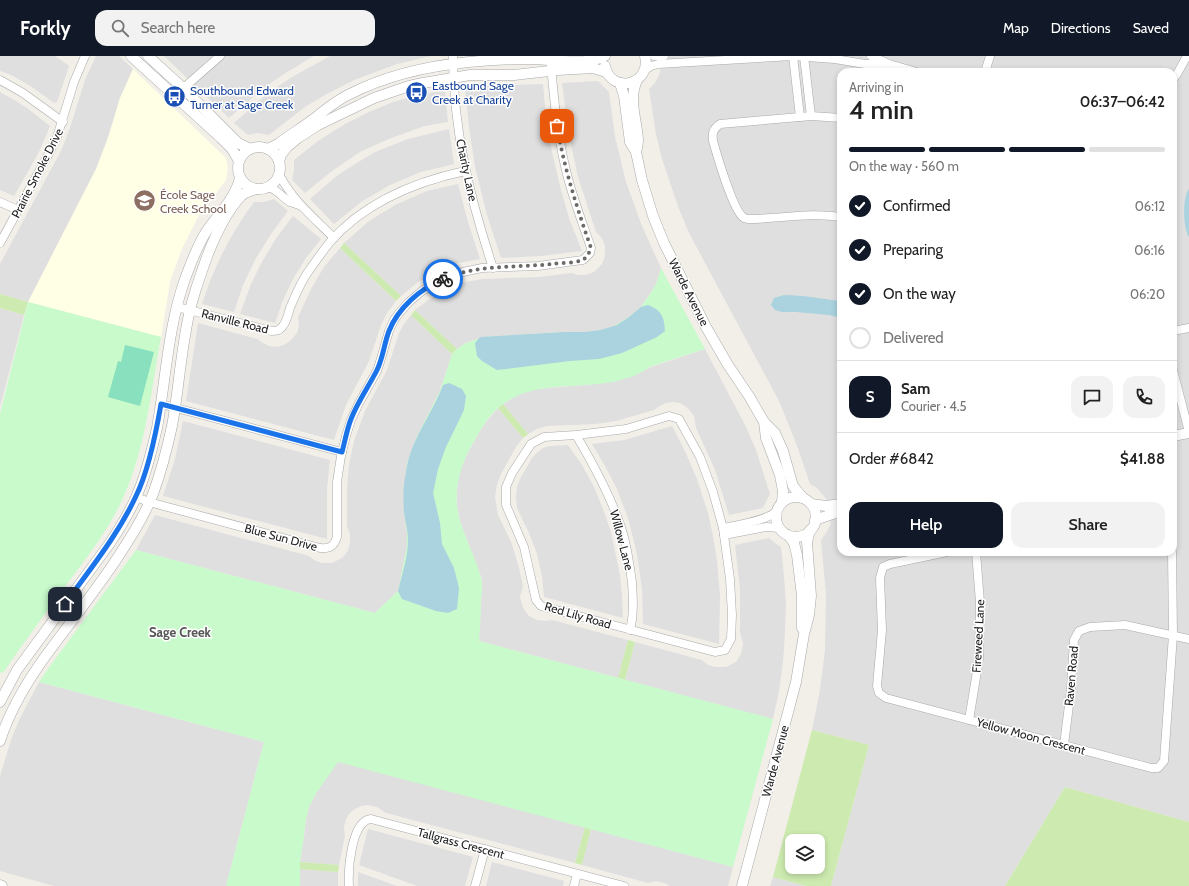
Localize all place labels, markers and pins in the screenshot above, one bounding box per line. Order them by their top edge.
place label: Eastbound Sage Creek at Charity [432,78,514,107]
bus stop icon: Eastbound Sage Creek at Charity [403,79,429,105]
place label: Southbound Edward Turner at Sage Creek [190,83,294,112]
bus stop icon: Southbound Edward Turner at Sage Creek [162,84,188,110]
pin [540,109,574,143]
place label: École Sage Creek School [160,187,226,216]
school or university icon: École Sage Creek School [132,188,158,214]
pin [48,587,82,621]

